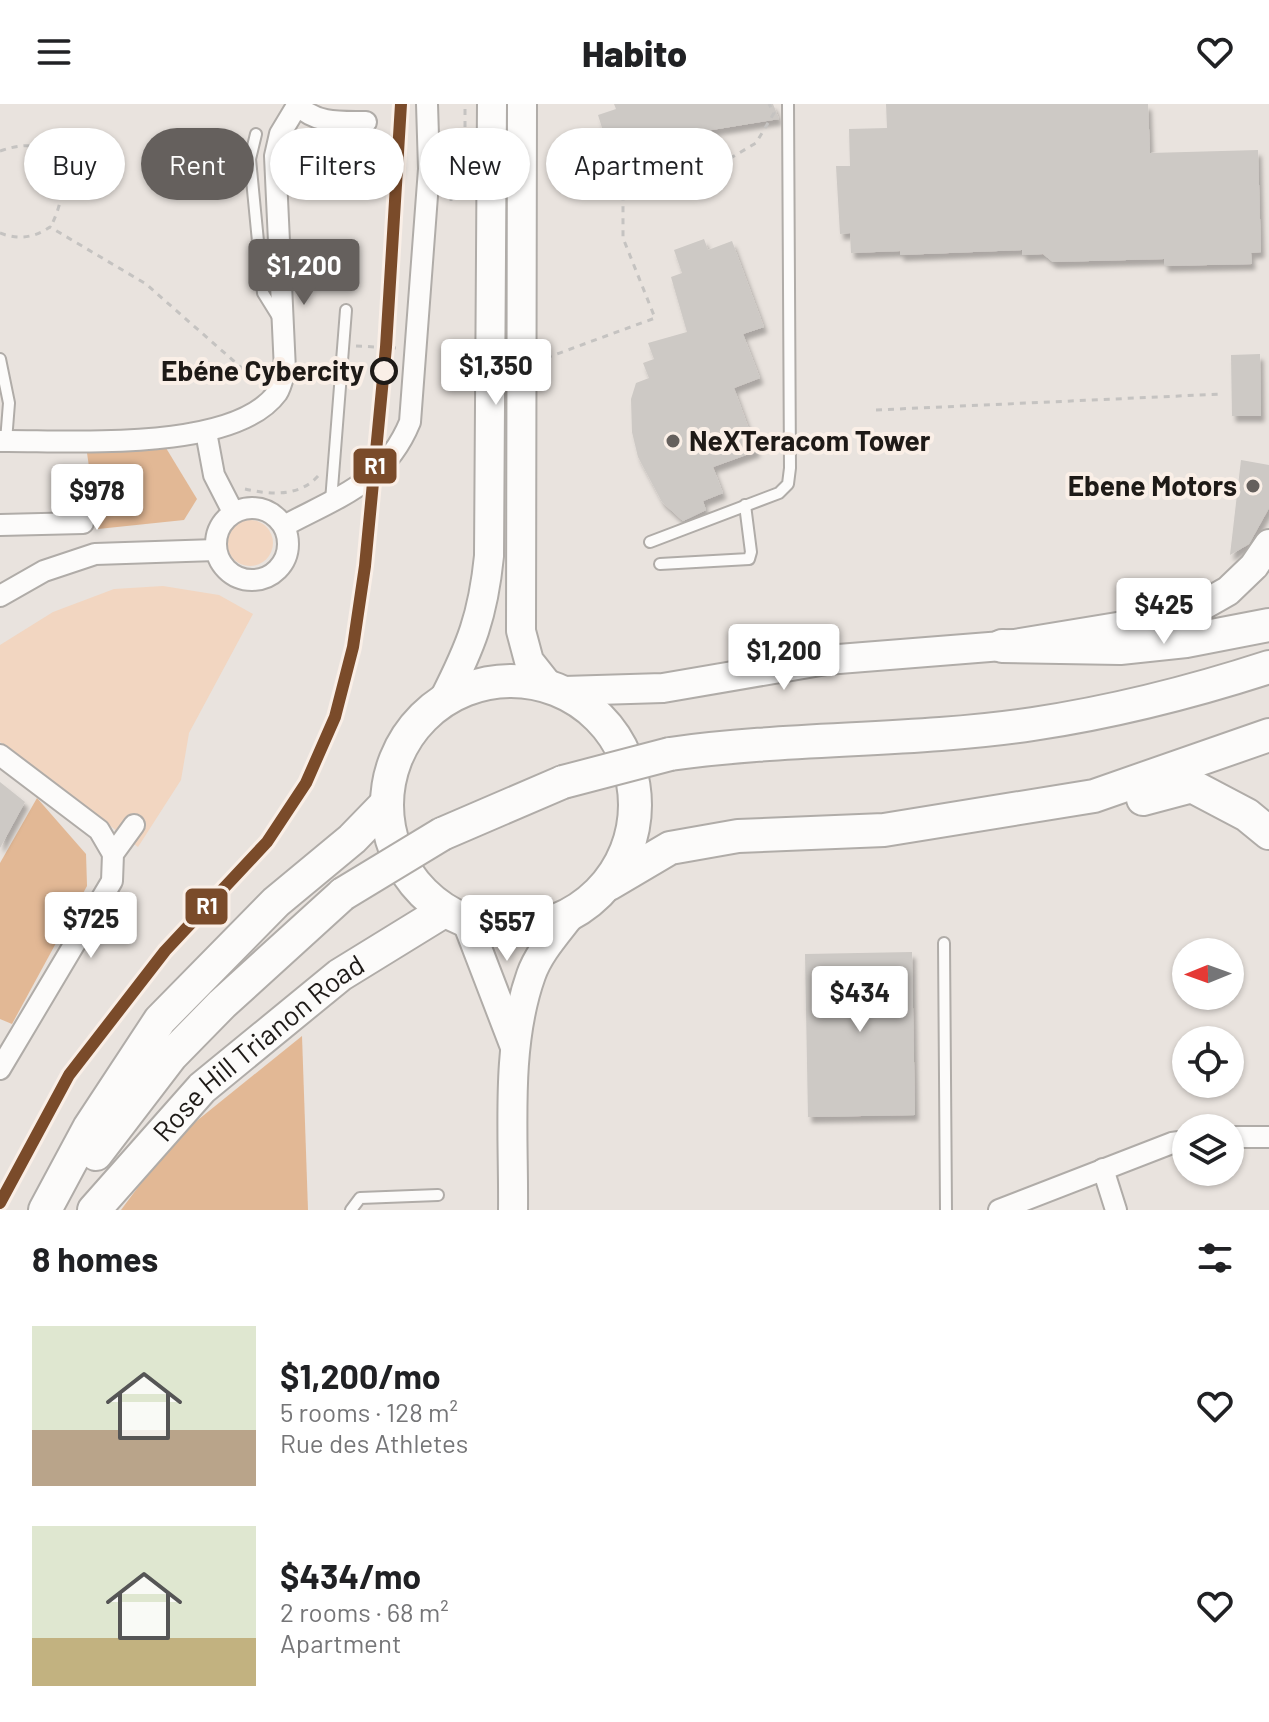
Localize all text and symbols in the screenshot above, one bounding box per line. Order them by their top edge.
icon: menu [32,30,76,74]
icon: heart [1193,30,1237,74]
text: Habito [582,31,687,74]
chip: Buy [24,128,125,200]
chip: Rent [141,128,254,200]
chip: Filters [270,128,404,200]
chip: New [420,128,530,200]
chip: Apartment [546,128,733,200]
pin: $1,200 [239,239,369,307]
text: $1,200 [266,249,342,280]
pin: $1,350 [431,339,561,407]
text: $1,350 [459,349,533,380]
place label: Ebéne Cybercity [161,353,364,387]
marker: Ebéne Cybercity [371,358,397,384]
place label: NeXTeracom Tower [689,423,931,457]
marker: NeXTeracom Tower [664,432,682,450]
line badge: R1 [352,447,398,485]
text: R1 [364,452,386,478]
pin: $978 [50,464,144,532]
place label: Ebene Motors [1068,468,1237,502]
text: $978 [69,474,125,505]
marker: Ebene Motors [1244,477,1262,495]
pin: $425 [1117,578,1211,646]
text: $425 [1134,588,1194,619]
pin: $1,200 [719,624,849,692]
text: $1,200 [746,634,822,665]
line badge: R1 [184,887,229,926]
pin: $725 [44,892,138,960]
text: R1 [196,892,218,918]
pin: $557 [460,895,554,963]
text: $725 [63,902,119,933]
text: $557 [479,905,535,936]
north arrow [1172,938,1244,1010]
map controls [1172,938,1244,1186]
street label: Rose Hill Trianon Road [145,946,370,1148]
pin: $434 [813,966,907,1034]
text: $434 [830,976,890,1007]
button: locate [1172,1026,1244,1098]
button: layers [1172,1114,1244,1186]
icon: filters [1193,1236,1237,1280]
text: 8 homes [32,1238,158,1279]
text: $1,200/mo [280,1355,441,1396]
icon: home [96,1358,192,1454]
icon: heart [1193,1384,1237,1428]
text: 5 rooms · 128 m² [280,1396,458,1427]
text: Rue des Athletes [280,1427,468,1458]
text: $434/mo [280,1555,421,1596]
icon: home [96,1558,192,1654]
icon: heart [1193,1584,1237,1628]
text: 2 rooms · 68 m² [280,1596,449,1627]
text: Apartment [280,1627,401,1658]

